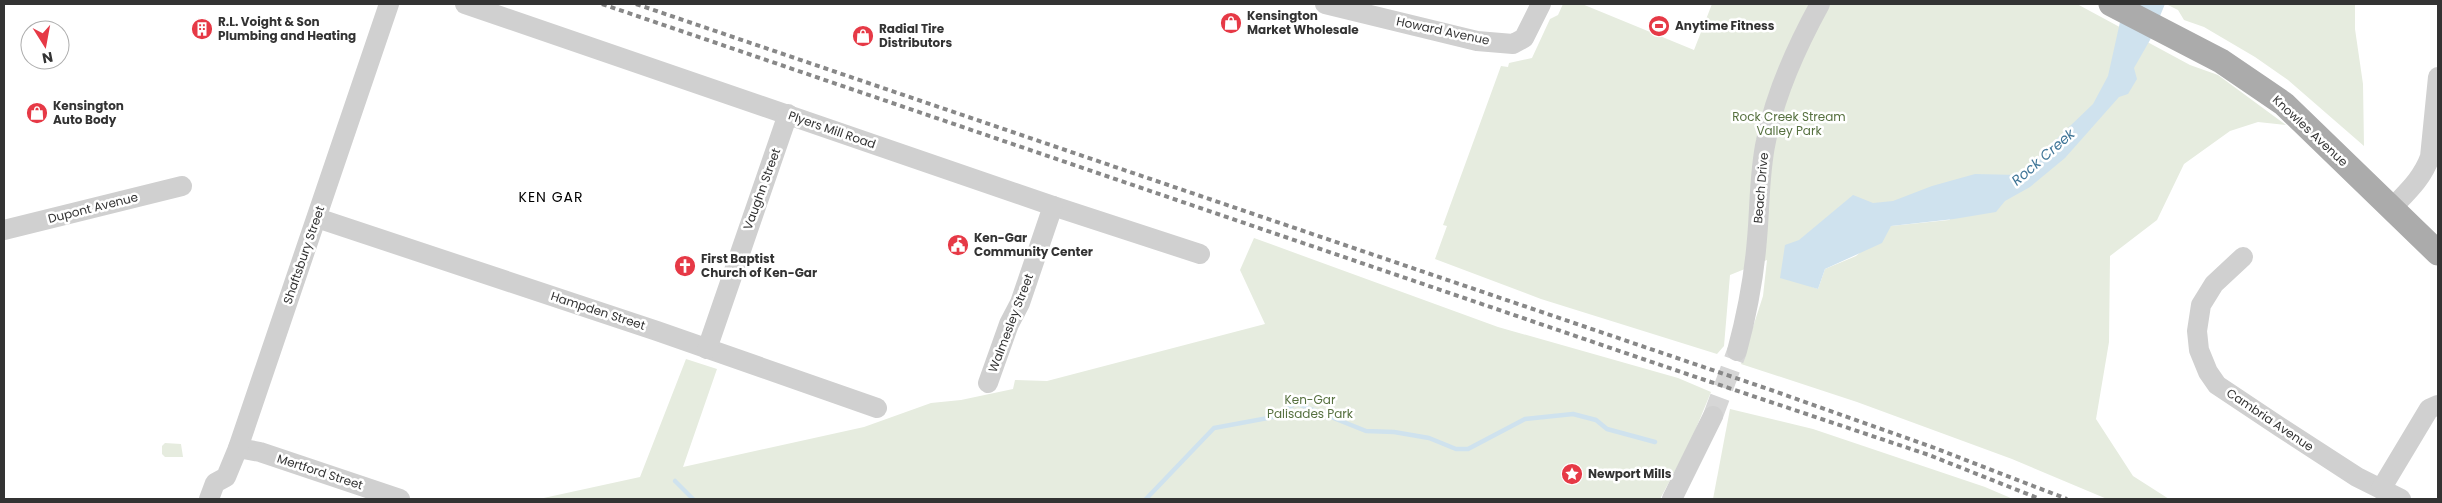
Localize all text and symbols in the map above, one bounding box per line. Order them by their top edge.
place label: Kensington Market Wholesale [1247,7,1359,38]
shop icon: Kensington Market Wholesale [1219,11,1243,35]
street label: Howard Avenue [1395,12,1491,49]
place label: R.L. Voight & Son Plumbing and Heating [218,13,356,44]
sports icon: Anytime Fitness [1647,14,1671,38]
building icon: R.L. Voight & Son Plumbing and Heating [190,17,214,41]
place label: Anytime Fitness [1675,17,1775,34]
north arrow [20,20,70,70]
place label: Radial Tire Distributors [879,20,952,51]
shop icon: Radial Tire Distributors [851,24,875,48]
text: N [40,47,55,69]
street label: Knowles Avenue [2269,91,2352,170]
place label: Kensington Auto Body [53,97,124,128]
shop icon: Kensington Auto Body [25,101,49,125]
street label: Plyers Mill Road [786,107,878,152]
park label: Rock Creek Stream Valley Park [1732,108,1846,139]
water label: Rock Creek [2007,123,2080,190]
street label: Vaughn Street [739,146,784,232]
street label: Beach Drive [1749,152,1772,224]
district label: KEN GAR [519,187,584,207]
street label: Dupont Avenue [46,188,140,227]
street label: Shaftsbury Street [279,203,328,306]
place label: Ken-Gar Community Center [974,229,1093,260]
public building icon: Ken-Gar Community Center [946,233,970,257]
place label: First Baptist Church of Ken-Gar [701,250,817,281]
church icon: First Baptist Church of Ken-Gar [673,254,697,278]
street label: Walmesley Street [984,271,1037,375]
street label: Hampden Street [549,287,648,334]
street label: Cambria Avenue [2223,384,2317,455]
park label: Ken-Gar Palisades Park [1267,391,1354,422]
street label: Mertford Street [275,450,365,493]
place icon: Newport Mills [1560,462,1584,486]
place label: Newport Mills [1588,465,1672,482]

